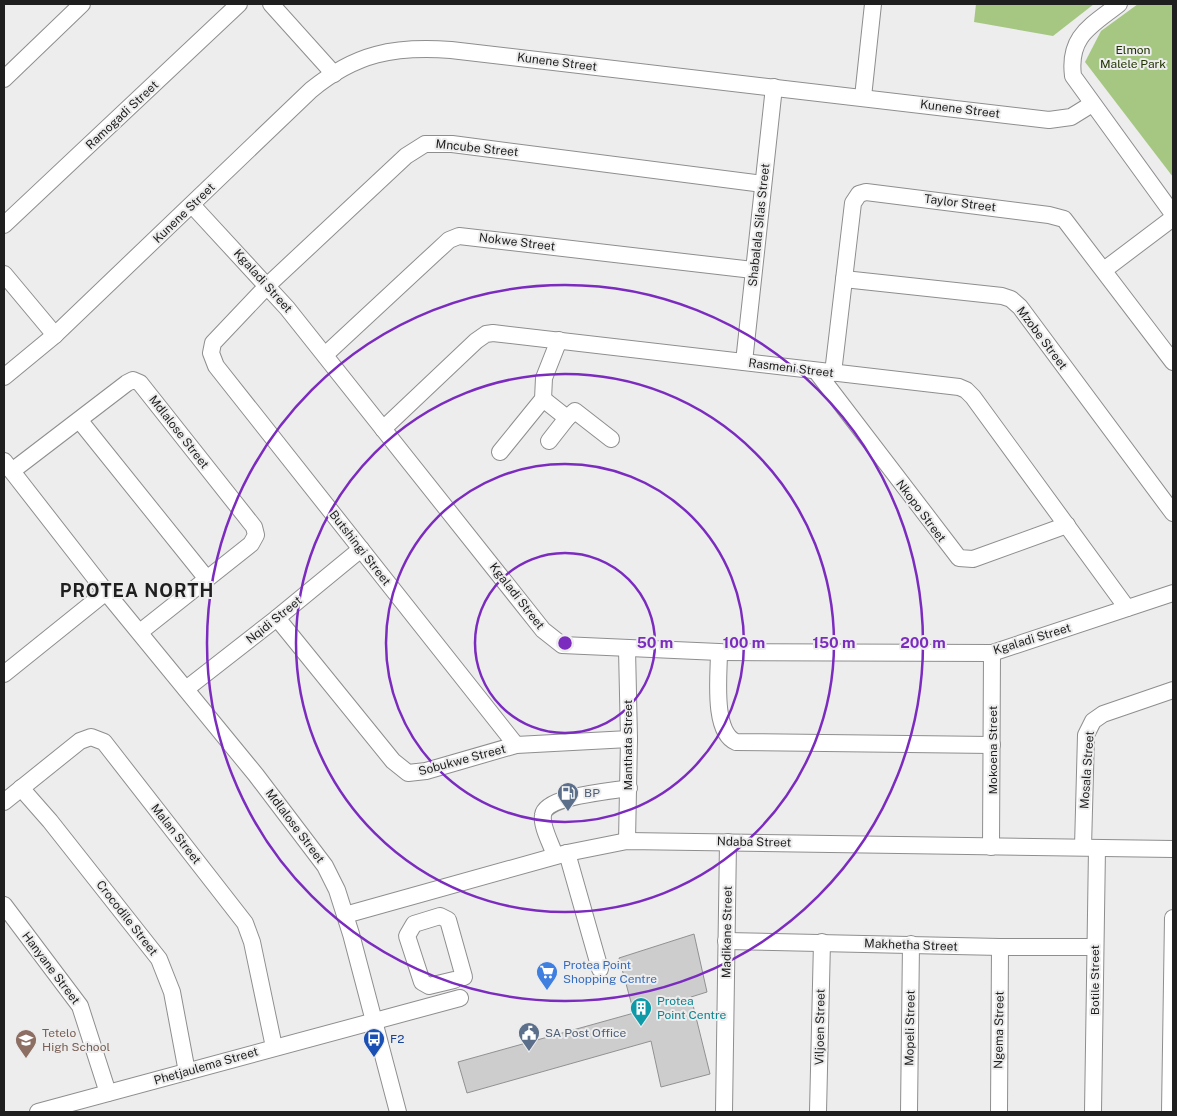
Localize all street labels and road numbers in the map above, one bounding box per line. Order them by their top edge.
street label: Kunene Street [516,50,598,74]
street label: Ramogadi Street [83,78,161,152]
street label: Kunene Street [919,97,1001,121]
street label: Mncube Street [435,137,519,159]
street label: Shabalala Silas Street [746,162,772,287]
street label: Kunene Street [150,180,218,246]
street label: Taylor Street [923,192,997,214]
street label: Nokwe Street [478,230,556,254]
street label: Kgaladi Street [231,246,295,316]
street label: Mzobe Street [1014,304,1070,372]
street label: Rasmeni Street [748,356,835,380]
street label: Mdlalose Street [146,393,212,472]
street label: Nkopo Street [893,477,949,545]
street label: Butshingi Street [326,508,394,588]
street label: Kgaladi Street [487,560,547,632]
street label: Nqidi Street [243,593,305,647]
street label: Kgaladi Street [991,620,1073,657]
street label: Manthata Street [621,699,635,791]
street label: Mokoena Street [986,705,1000,794]
street label: Mosala Street [1077,730,1097,809]
street label: Sobukwe Street [417,742,508,778]
street label: Mdlalose Street [263,786,328,866]
street label: Malan Street [148,801,204,867]
street label: Ndaba Street [717,834,792,850]
street label: Crocodile Street [93,878,161,959]
street label: Madikane Street [719,885,735,978]
street label: Hanyane Street [19,929,83,1007]
street label: Makhetha Street [864,936,958,954]
street label: Botile Street [1088,945,1102,1015]
street label: Viljoen Street [812,988,828,1065]
street label: Mopeli Street [902,990,918,1066]
street label: Ngema Street [991,991,1007,1069]
street label: Phetjaulema Street [152,1044,260,1088]

